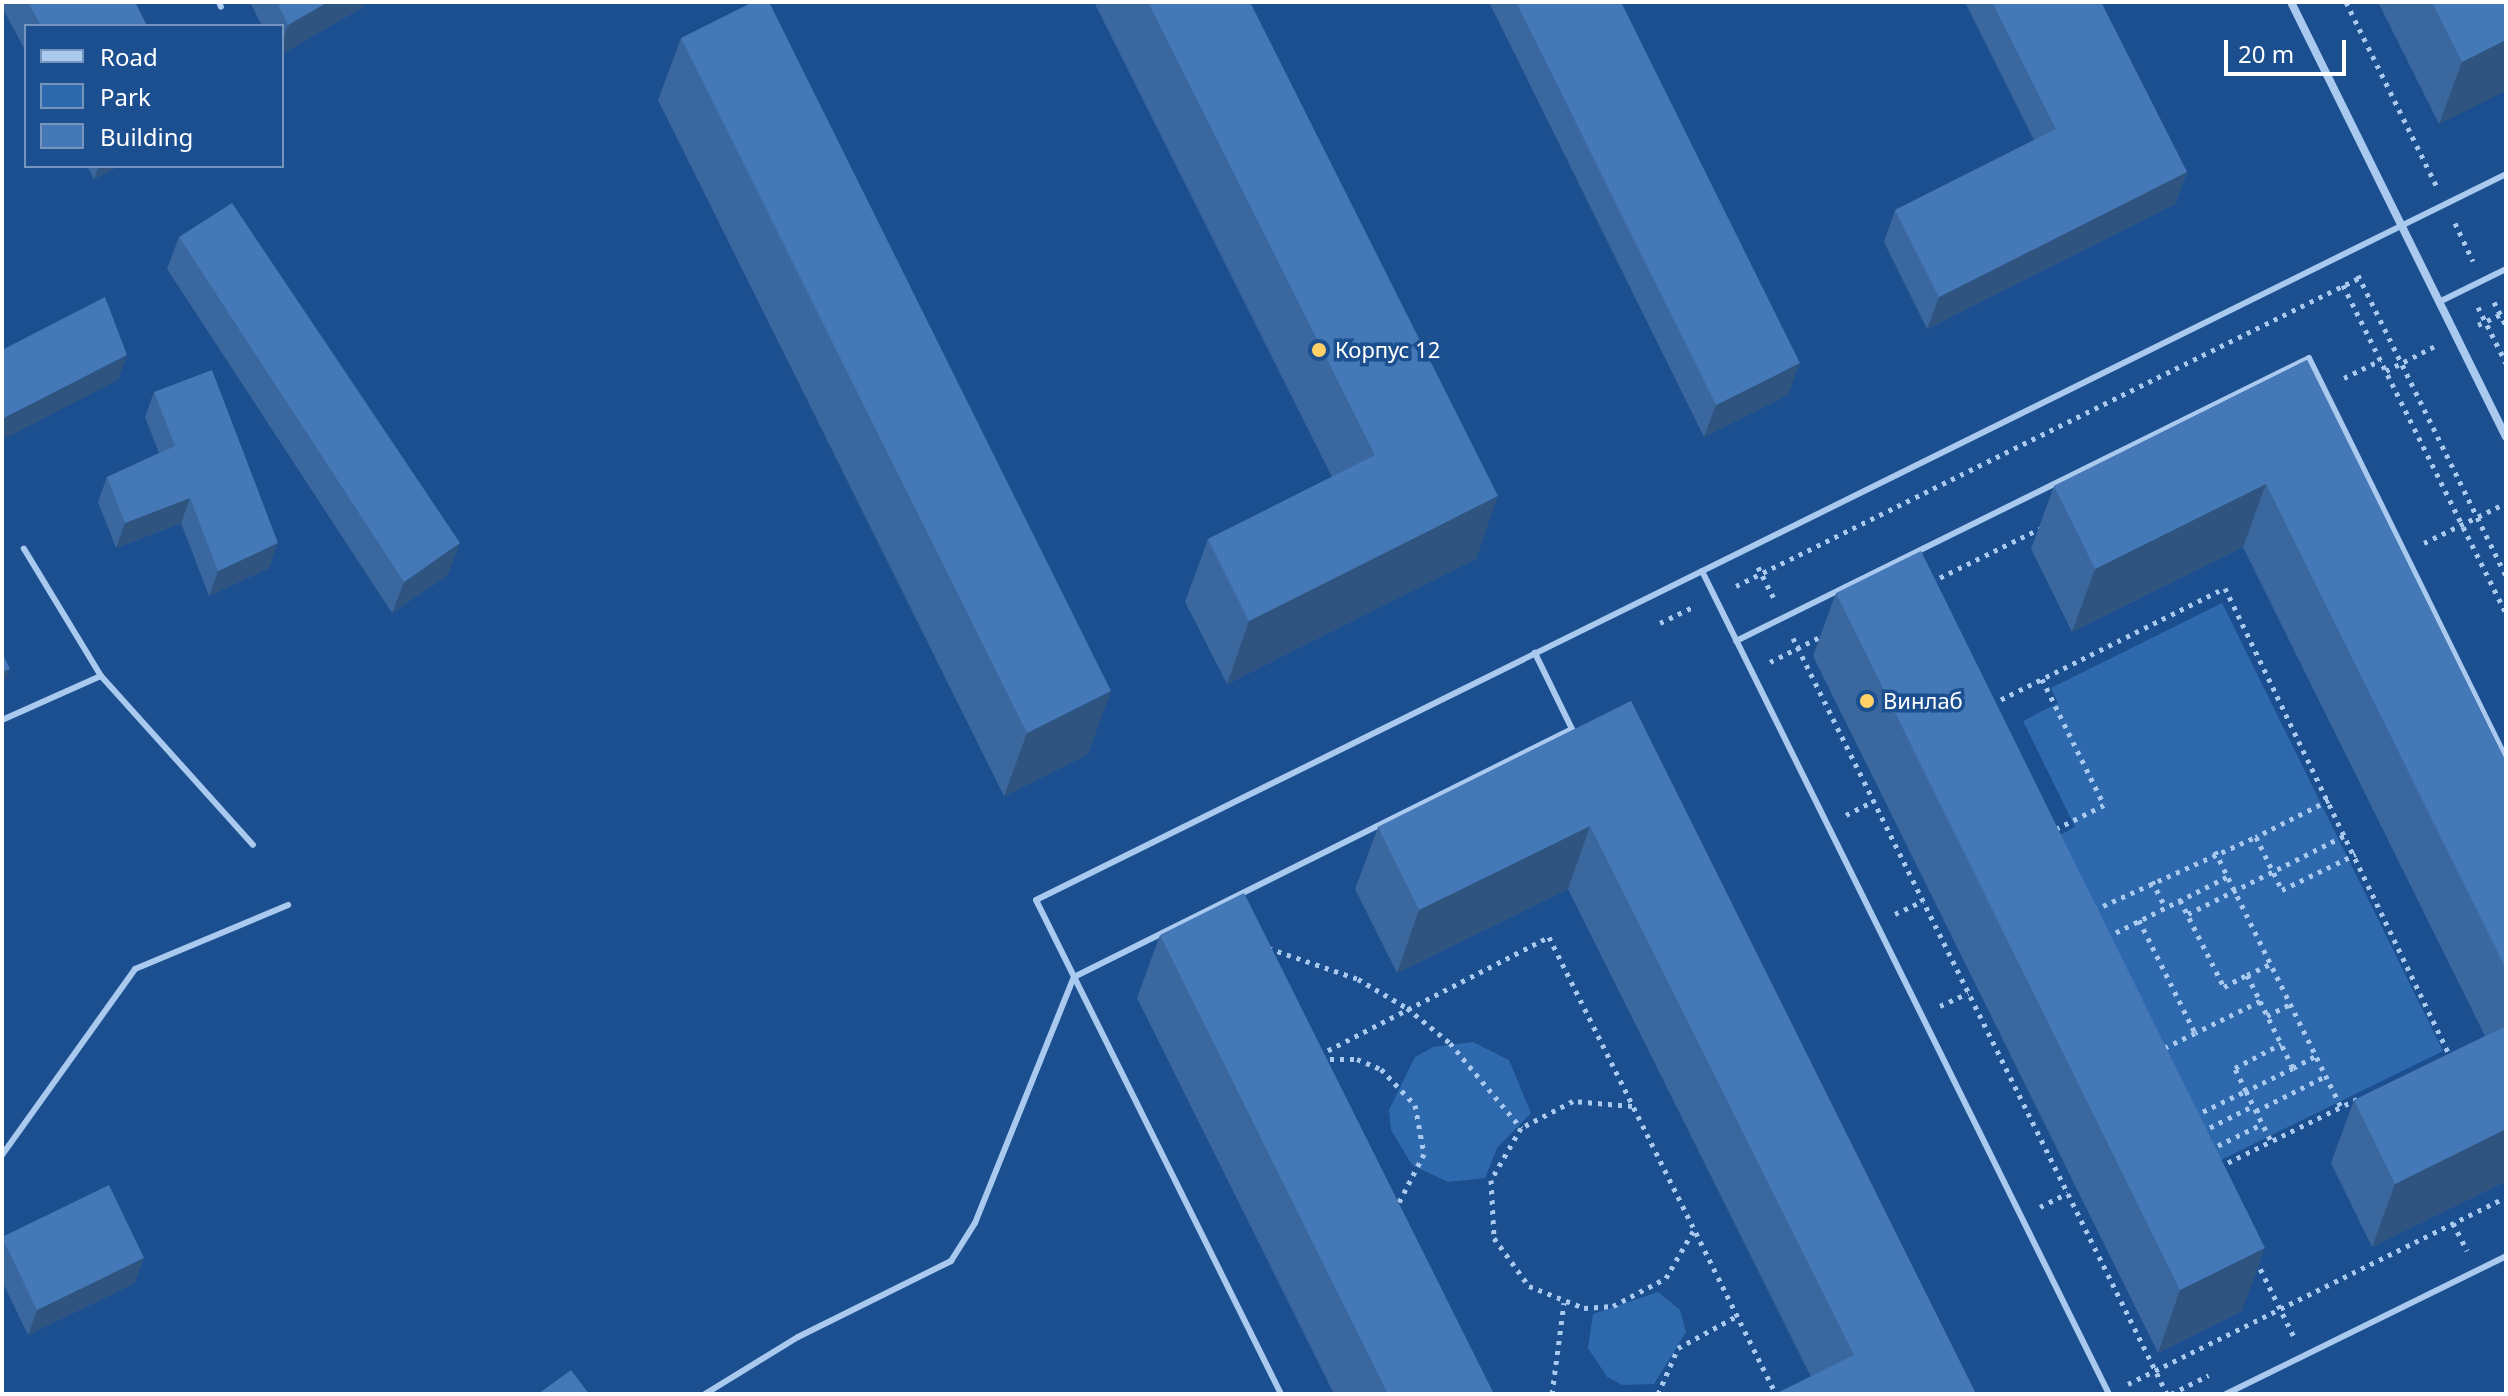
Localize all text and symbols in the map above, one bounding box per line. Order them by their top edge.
legend [24,24,284,168]
scale bar [2228,24,2350,74]
text: 20 m [2238,37,2294,70]
text: Road [100,40,158,73]
text: Park [100,80,151,113]
text: Building [100,120,193,153]
place label: Корпус 12 [1335,337,1440,363]
marker: Корпус 12 [1310,341,1328,359]
place label: Винлаб [1883,688,1963,714]
marker: Винлаб [1858,692,1876,710]

